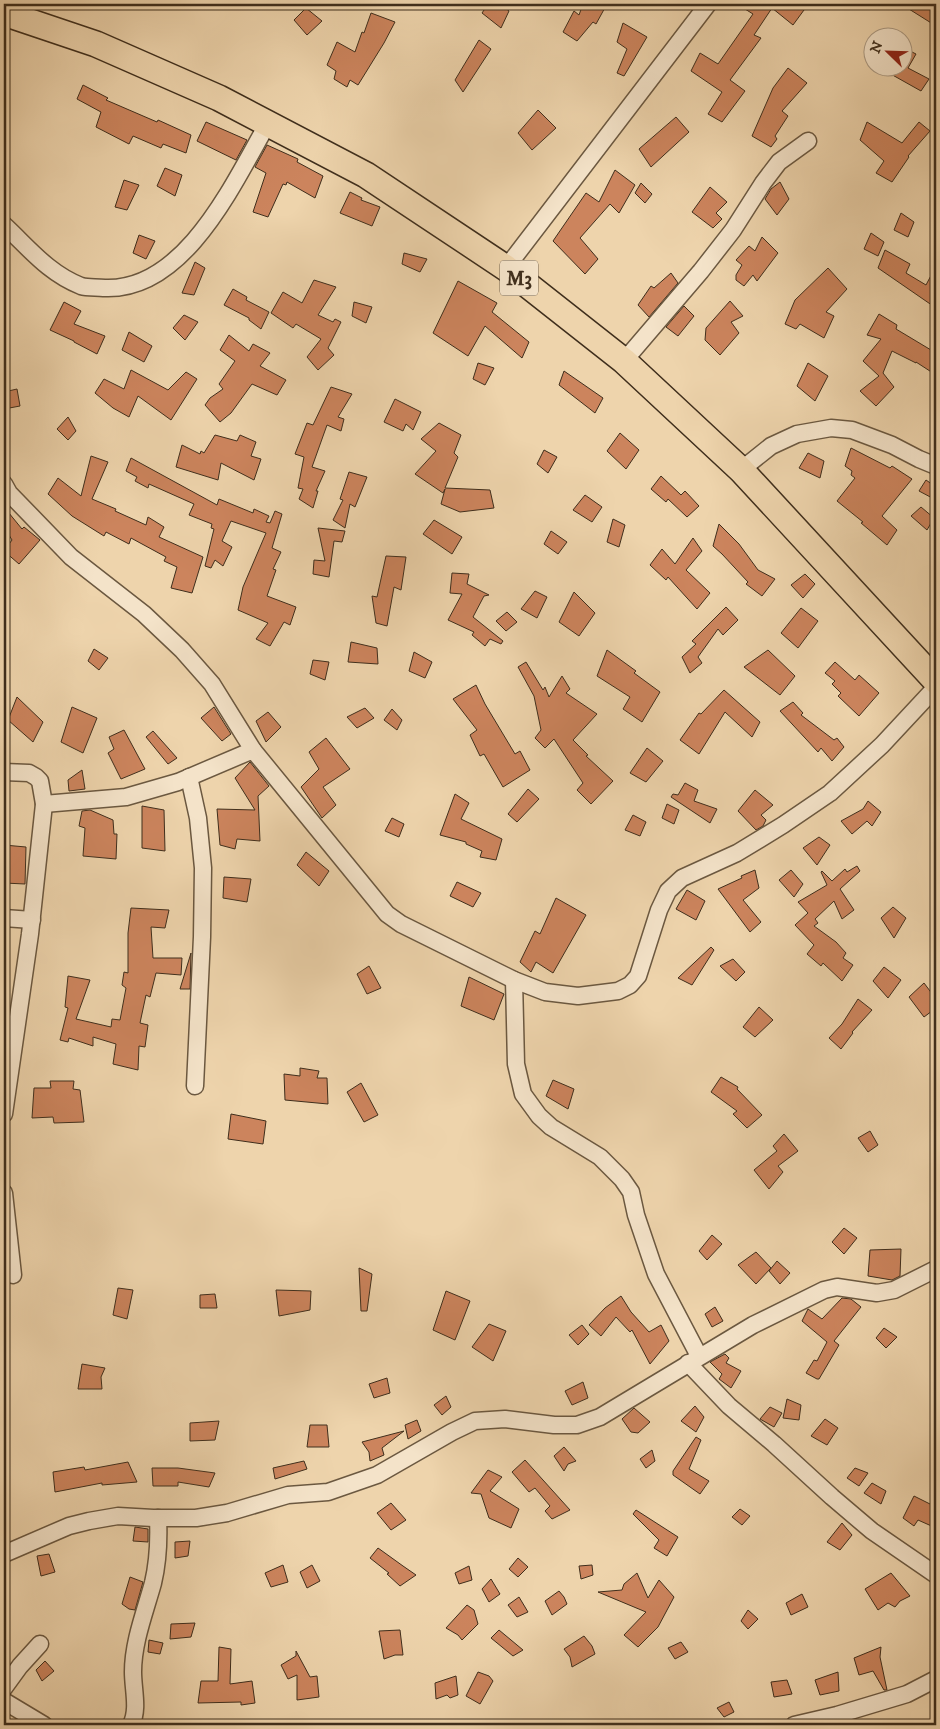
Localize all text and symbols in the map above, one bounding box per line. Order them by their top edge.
north arrow [862,28,912,78]
text: N [866,38,888,56]
road number: M3 [500,260,538,296]

